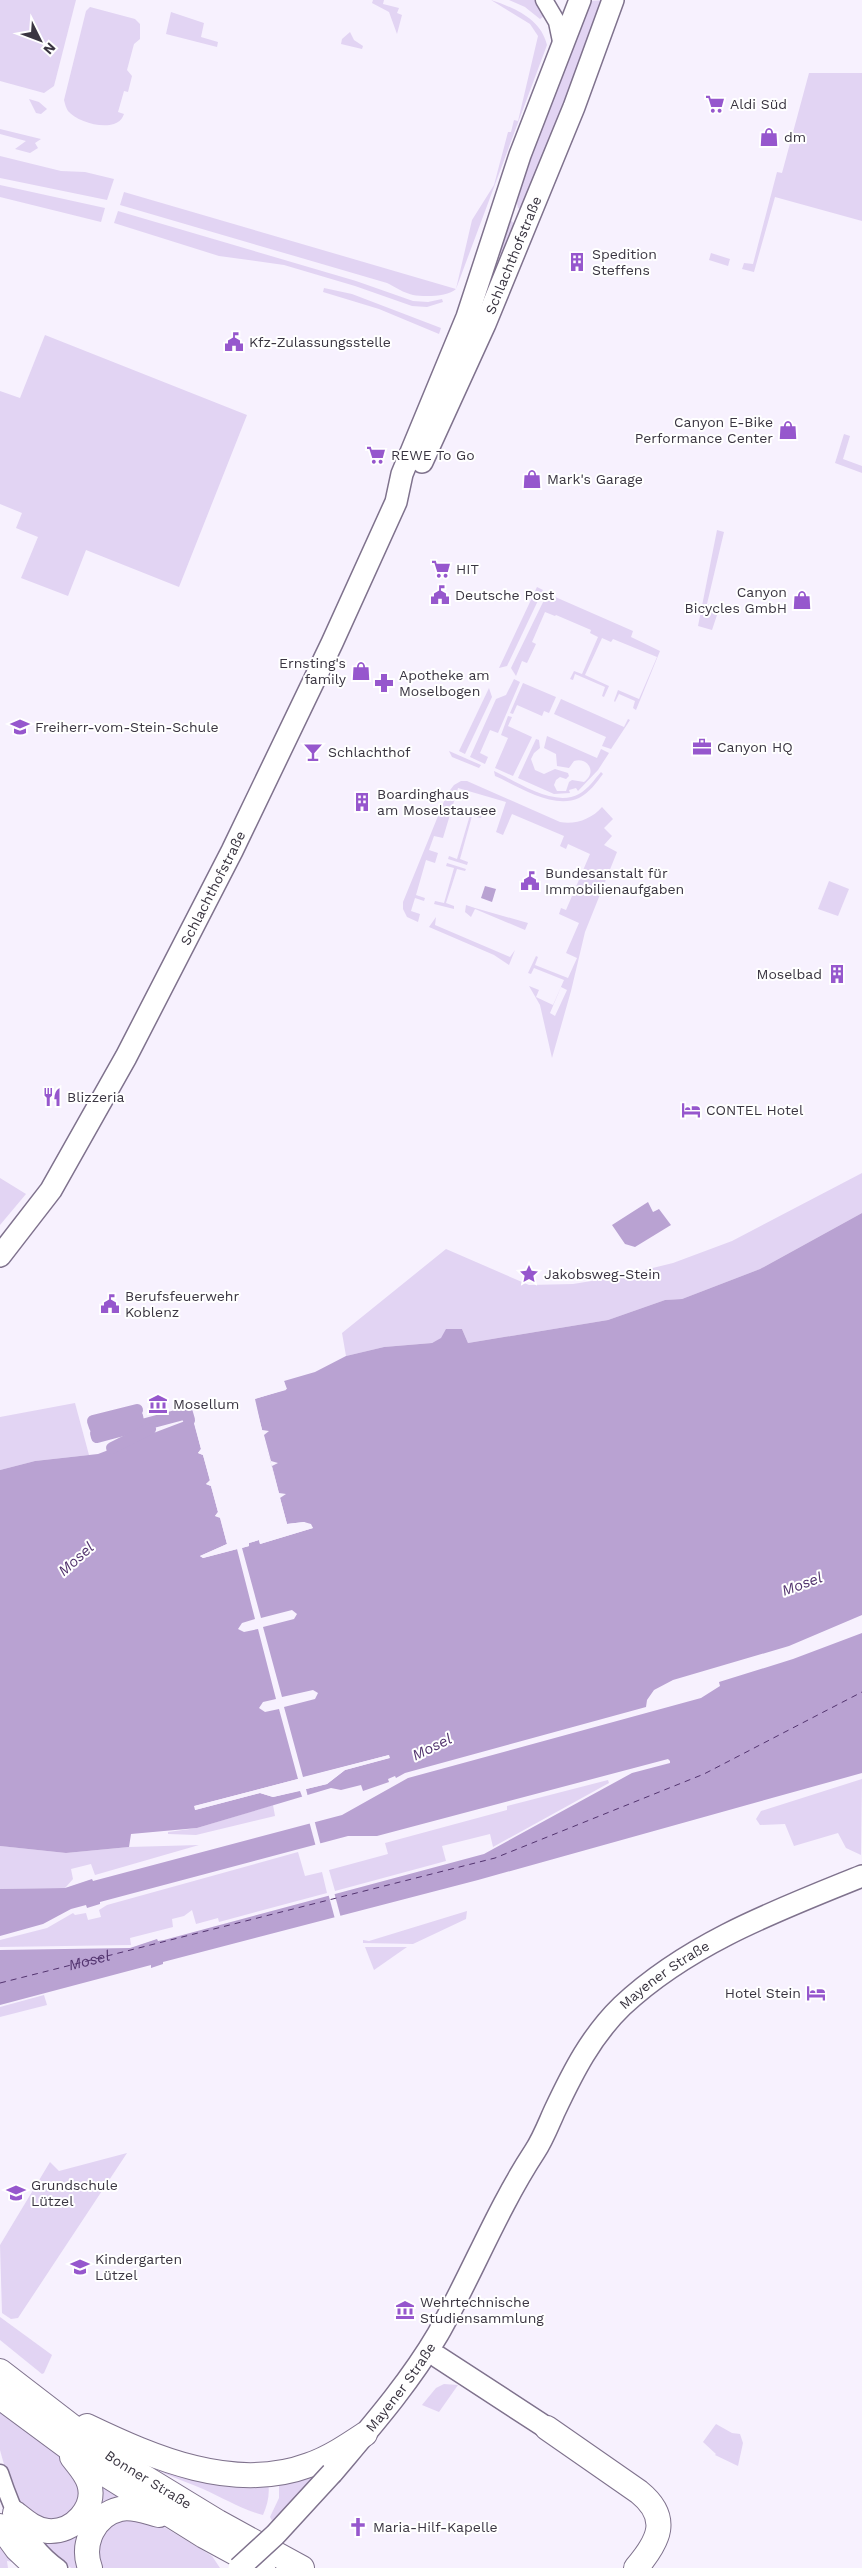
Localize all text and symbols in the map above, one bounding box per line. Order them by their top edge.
north arrow [15,15,65,65]
text: N [40,39,59,58]
supermarket icon: Aldi Süd [704,93,726,115]
place label: Aldi Süd [730,96,787,112]
shop icon: dm [758,126,780,148]
place label: dm [784,129,806,145]
street label: Schlachthofstraße [482,194,544,317]
place label: Spedition Steffens [592,246,657,278]
building icon: Spedition Steffens [566,251,588,273]
public building icon: Kfz-Zulassungsstelle [223,331,245,353]
place label: Kfz-Zulassungsstelle [249,334,391,350]
place label: Canyon E-Bike Performance Center [635,414,773,446]
shop icon: Canyon E-Bike Performance Center [777,419,799,441]
supermarket icon: REWE To Go [365,444,387,466]
place label: REWE To Go [391,447,475,463]
shop icon: Mark's Garage [521,468,543,490]
place label: Mark's Garage [547,471,643,487]
supermarket icon: HIT [430,558,452,580]
place label: HIT [456,561,479,577]
public building icon: Deutsche Post [429,584,451,606]
place label: Canyon Bicycles GmbH [685,584,787,616]
place label: Deutsche Post [455,587,555,603]
shop icon: Canyon Bicycles GmbH [791,589,813,611]
place label: Ernsting's family [279,655,347,687]
shop icon: Ernsting's family [350,660,372,682]
place label: Apotheke am Moselbogen [399,667,490,699]
pharmacy icon: Apotheke am Moselbogen [373,672,395,694]
school or university icon: Freiherr-vom-Stein-Schule [9,716,31,738]
place label: Freiherr-vom-Stein-Schule [35,719,219,735]
office icon: Canyon HQ [691,736,713,758]
place label: Canyon HQ [717,739,793,755]
bar icon: Schlachthof [302,741,324,763]
place label: Schlachthof [328,744,411,760]
place label: Boardinghaus am Moselstausee [377,786,496,818]
building icon: Boardinghaus am Moselstausee [351,791,373,813]
street label: Schlachthofstraße [177,828,248,948]
place label: Bundesanstalt für Immobilienaufgaben [545,865,684,897]
public building icon: Bundesanstalt für Immobilienaufgaben [519,870,541,892]
building icon: Moselbad [826,963,848,985]
place label: Moselbad [757,966,822,982]
restaurant icon: Blizzeria [41,1086,63,1108]
place label: Blizzeria [67,1089,125,1105]
hotel icon: CONTEL Hotel [680,1099,702,1121]
place label: CONTEL Hotel [706,1102,804,1118]
place icon: Jakobsweg-Stein [518,1263,540,1285]
place label: Jakobsweg-Stein [544,1266,661,1282]
place label: Berufsfeuerwehr Koblenz [125,1288,239,1320]
public building icon: Berufsfeuerwehr Koblenz [99,1293,121,1315]
museum icon: Mosellum [147,1393,169,1415]
place label: Mosellum [173,1396,239,1412]
water label: Mosel [54,1538,98,1580]
water label: Mosel [779,1568,825,1600]
water label: Mosel [409,1730,455,1764]
street label: Mayener Straße [616,1938,712,2012]
water label: Mosel [67,1946,112,1974]
hotel icon: Hotel Stein [805,1982,827,2004]
place label: Hotel Stein [725,1985,801,2001]
place label: Grundschule Lützel [31,2177,118,2209]
school or university icon: Grundschule Lützel [5,2182,27,2204]
place label: Kindergarten Lützel [95,2251,182,2283]
school or university icon: Kindergarten Lützel [69,2256,91,2278]
place label: Wehrtechnische Studiensammlung [420,2294,544,2326]
museum icon: Wehrtechnische Studiensammlung [394,2299,416,2321]
street label: Mayener Straße [362,2340,439,2435]
street label: Bonner Straße [102,2447,194,2512]
church icon: Maria-Hilf-Kapelle [347,2516,369,2538]
place label: Maria-Hilf-Kapelle [373,2519,498,2535]

